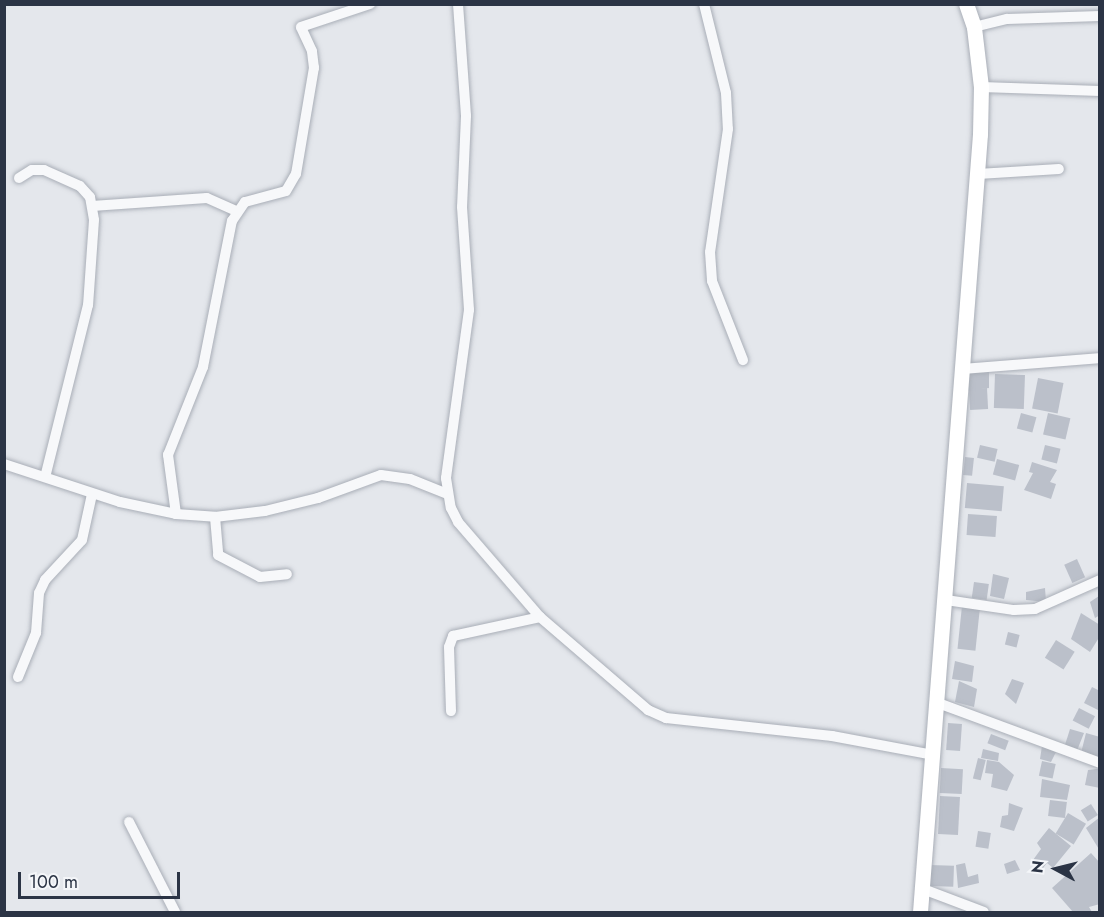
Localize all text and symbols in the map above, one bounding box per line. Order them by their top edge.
north arrow [1026,839,1086,899]
text: N [1025,859,1050,874]
scale bar [21,860,183,898]
text: 100 m [29,869,78,895]

